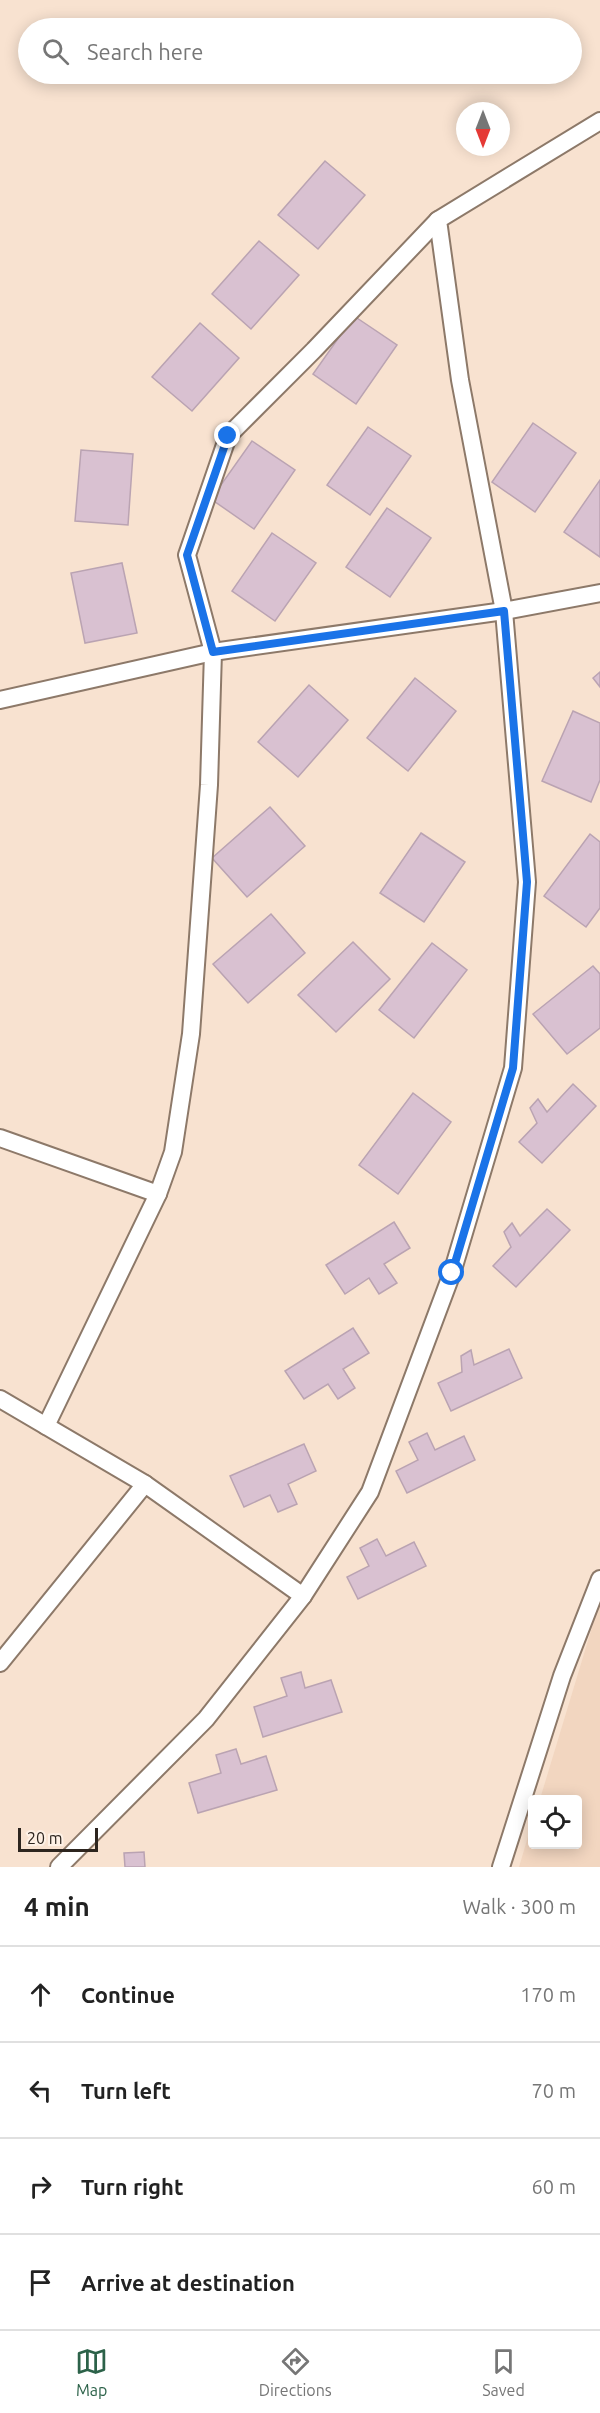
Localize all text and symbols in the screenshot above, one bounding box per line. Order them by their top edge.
search box [18,18,582,84]
icon: search [39,35,72,68]
text: Search here [87,39,203,64]
north arrow [456,102,510,156]
route end [214,422,240,448]
route start [438,1259,464,1285]
map controls [528,1795,582,1849]
button: locate [528,1795,582,1849]
scale bar [18,1825,98,1852]
text: 20 m [27,1829,63,1847]
text: 4 min [24,1892,90,1921]
text: Walk · 300 m [463,1895,576,1918]
icon: ahead [24,1978,57,2011]
text: Continue [81,1982,175,2007]
text: 170 m [520,1983,576,2006]
icon: left [24,2074,57,2107]
text: Turn left [81,2078,171,2103]
text: 70 m [532,2079,576,2102]
icon: right [24,2170,57,2203]
text: Turn right [81,2174,183,2199]
text: 60 m [532,2175,576,2198]
icon: arrive [24,2266,57,2299]
text: Arrive at destination [81,2270,295,2295]
tab: Map [75,2345,108,2399]
tab: Directions [259,2345,332,2399]
tab: Saved [482,2345,525,2399]

